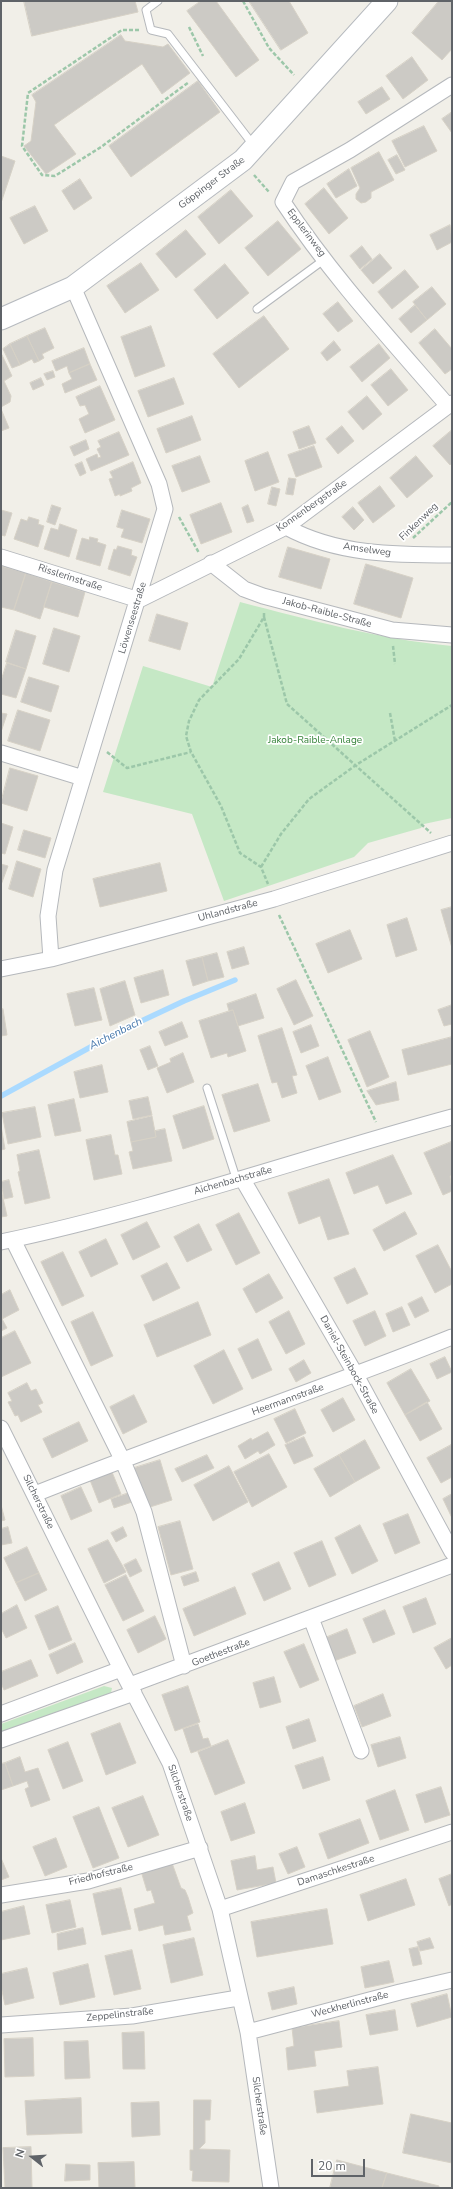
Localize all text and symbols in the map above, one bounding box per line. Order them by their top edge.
street label: Göppinger Straße [177,154,247,212]
street label: Epplerinweg [284,207,328,259]
street label: Konnenbergstraße [275,477,349,535]
street label: Finkenweg [397,501,441,543]
street label: Amselweg [342,541,392,559]
street label: Risslerinstraße [36,562,104,594]
street label: Löwenseestraße [116,581,150,655]
street label: Jakob-Raible-Straße [281,595,373,631]
park label: Jakob-Raible-Anlage [268,735,362,747]
street label: Uhlandstraße [197,897,259,925]
water label: Aichenbach [87,1015,145,1053]
street label: Aichenbachstraße [192,1164,274,1198]
street label: Daniel-Steinbock-Straße [317,1314,381,1416]
street label: Heermannstraße [250,1381,326,1419]
street label: Silcherstraße [20,1473,56,1531]
street label: Goethestraße [190,1636,252,1670]
street label: Silcherstraße [165,1763,195,1823]
street label: Damaschkestraße [296,1853,376,1889]
street label: Friedhofstraße [68,1861,134,1889]
street label: Weckherlinstraße [310,1989,390,2021]
street label: Zeppelinstraße [86,2006,154,2024]
street label: Silcherstraße [249,2076,269,2136]
north arrow [12,2137,52,2177]
text: N [12,2147,28,2159]
scale bar [313,2151,367,2177]
text: 20 m [318,2158,346,2174]

